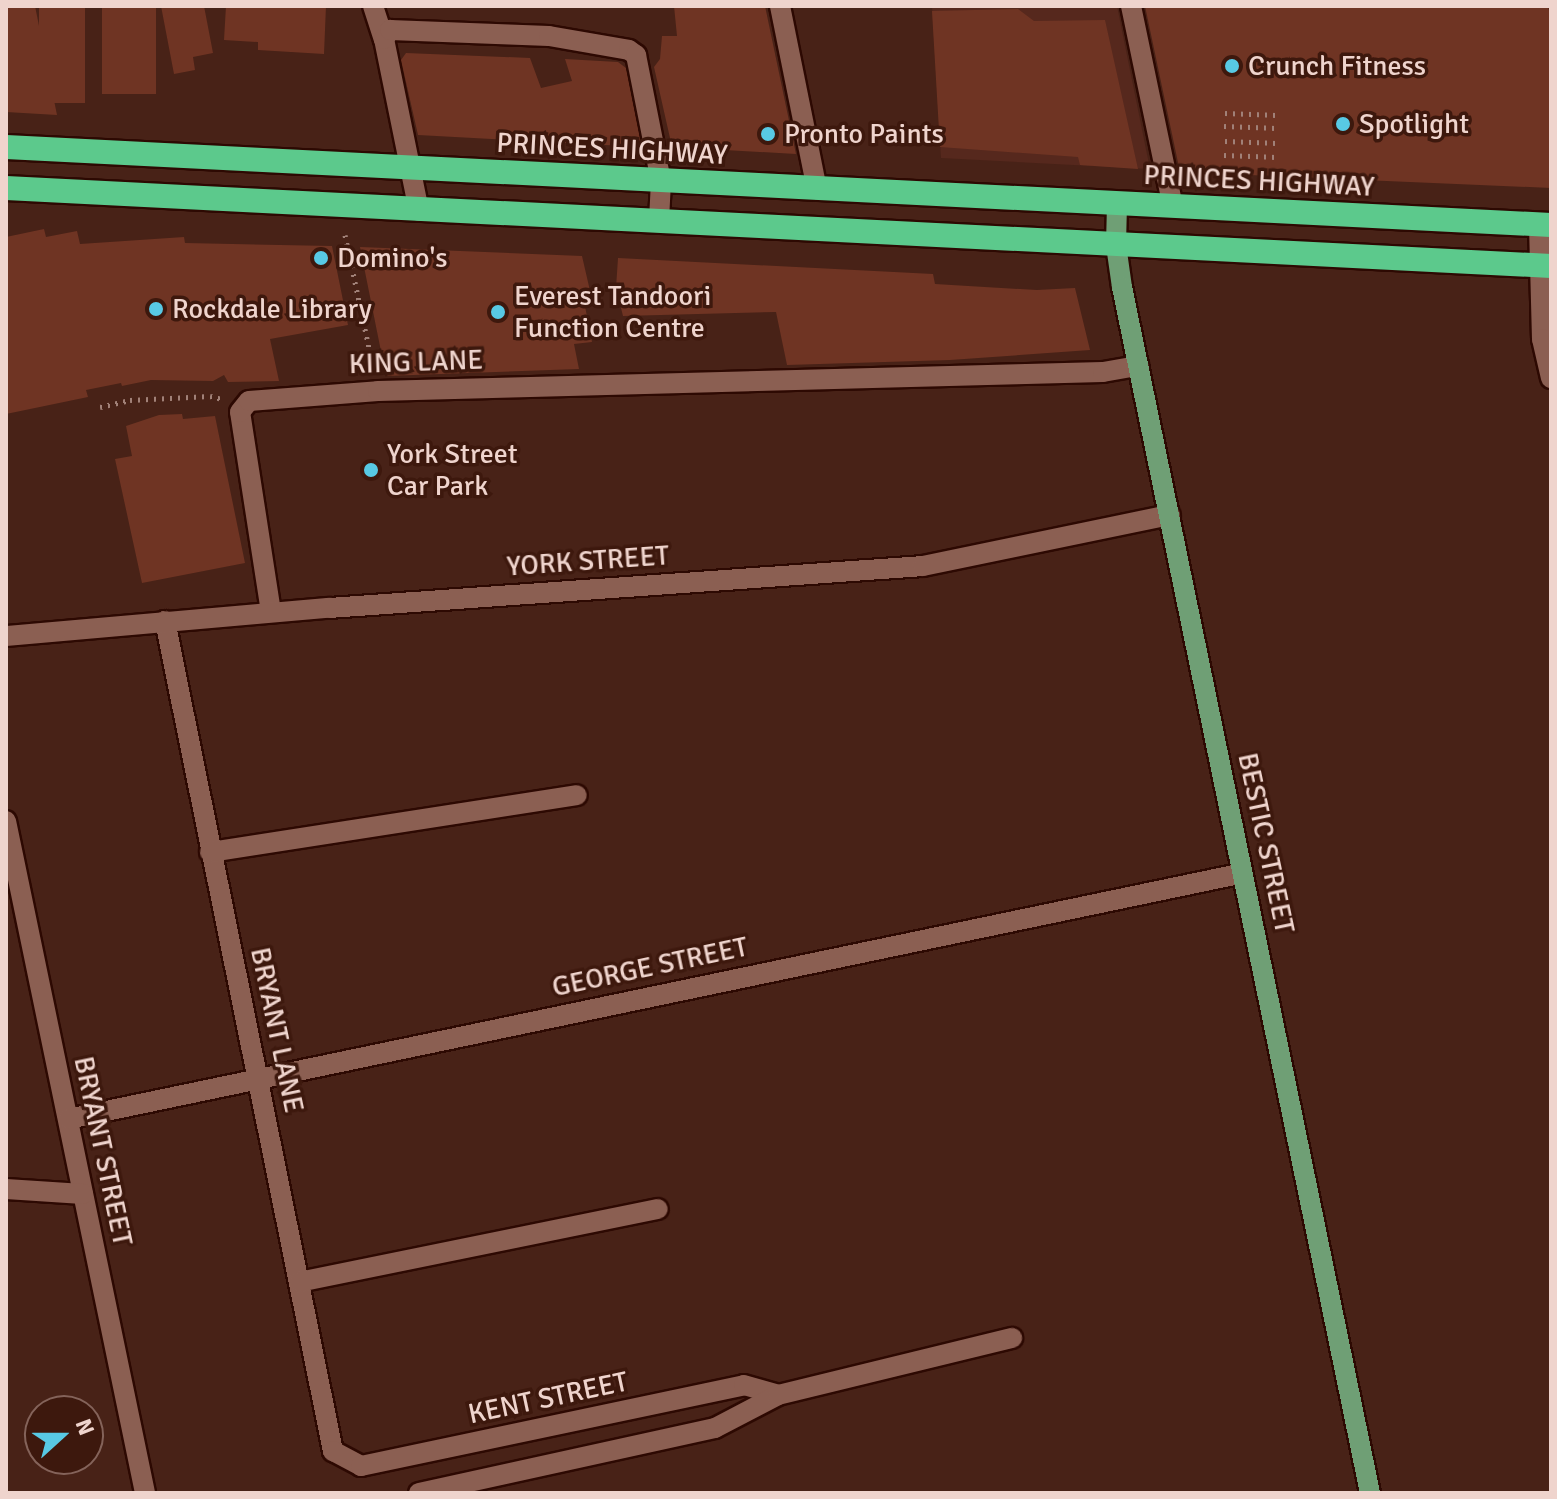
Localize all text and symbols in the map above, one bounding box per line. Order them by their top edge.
place label: Crunch Fitness [1248,49,1426,83]
marker: Crunch Fitness [1223,57,1241,75]
place label: Spotlight [1359,107,1469,141]
marker: Spotlight [1334,115,1352,133]
place label: Pronto Paints [784,117,944,151]
marker: Pronto Paints [759,125,777,143]
street label: PRINCES HIGHWAY [496,126,728,172]
street label: PRINCES HIGHWAY [1143,158,1375,204]
place label: Domino's [337,241,447,275]
marker: Domino's [312,249,330,267]
place label: Everest Tandoori Function Centre [514,279,711,345]
place label: Rockdale Library [172,292,372,326]
marker: Rockdale Library [147,300,165,318]
marker: Everest Tandoori Function Centre [489,303,507,321]
street label: KING LANE [348,343,484,381]
place label: York Street Car Park [387,437,517,503]
marker: York Street Car Park [362,461,380,479]
street label: YORK STREET [506,539,670,583]
street label: BESTIC STREET [1230,750,1302,936]
street label: GEORGE STREET [549,930,751,1004]
street label: BRYANT LANE [243,944,311,1116]
street label: BRYANT STREET [67,1053,139,1249]
street label: KENT STREET [465,1365,631,1431]
north arrow [24,1395,104,1475]
text: N [70,1415,100,1439]

